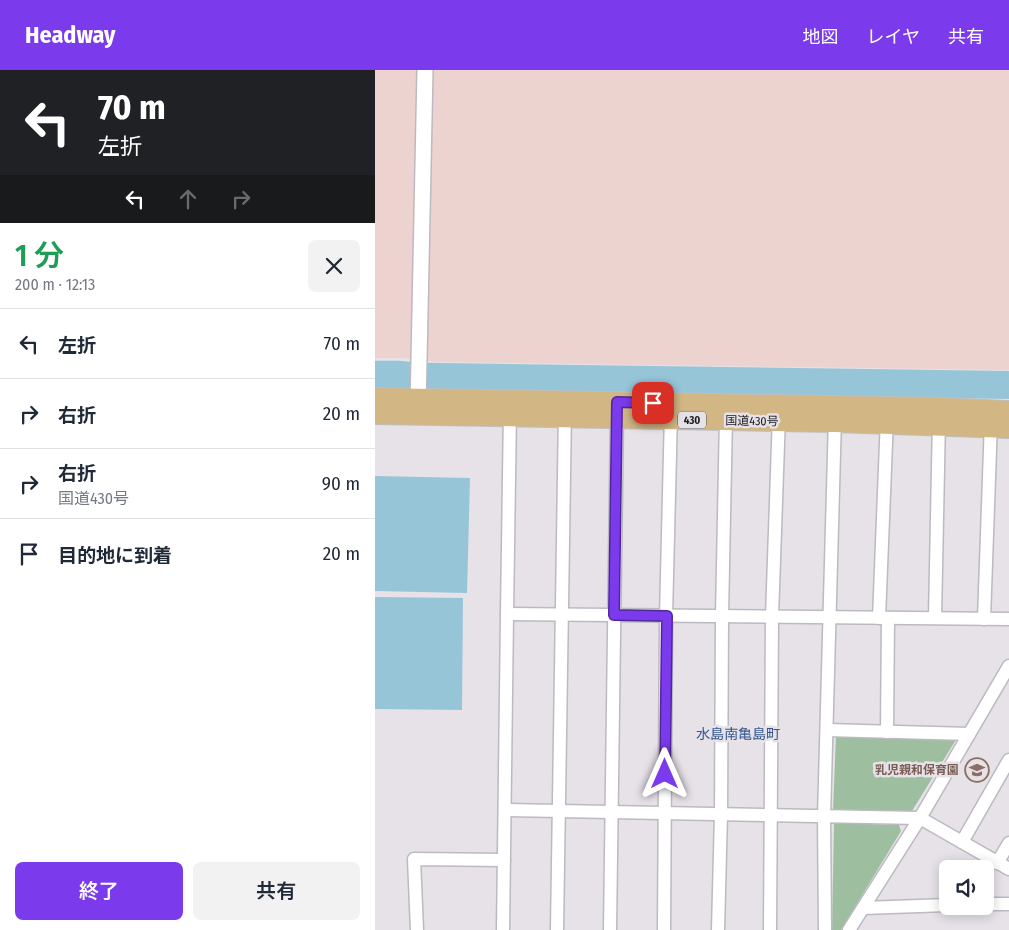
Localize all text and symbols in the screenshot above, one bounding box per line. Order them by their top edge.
text: Headway [25,21,116,49]
text: 地図 [803,26,839,48]
text: レイヤ [867,26,920,48]
text: 共有 [948,26,984,48]
text: 70 m [98,86,166,128]
icon: left [15,90,80,155]
text: 左折 [98,133,142,160]
icon: left [121,185,149,213]
icon: ahead [174,185,202,213]
icon: right [227,185,255,213]
text: 1 分 [15,238,64,274]
button: close [308,240,360,292]
text: 200 m · 12:13 [15,275,95,294]
icon: left [15,330,43,358]
text: 70 m [324,332,360,355]
text: 左折 [58,334,96,357]
pin [632,382,674,424]
icon: arrive [639,389,667,417]
icon: right [15,400,43,428]
text: 20 m [323,402,360,425]
text: 右折 [58,404,96,427]
road number: 430 [678,412,706,428]
street label: 国道430号 [725,414,779,428]
text: 右折 [58,462,96,485]
icon: right [15,470,43,498]
text: 90 m [322,472,360,495]
text: 国道430号 [58,489,129,508]
icon: arrive [15,540,43,568]
text: 20 m [323,542,360,565]
text: 目的地に到着 [58,544,172,567]
district label: 水島南亀島町 [696,726,780,743]
position arrow [638,747,690,799]
school or university icon: 乳児親和保育園 [964,757,990,783]
place label: 乳児親和保育園 [875,763,959,777]
map controls [939,860,994,915]
button: sound [939,860,994,915]
button: 終了 [15,862,183,920]
button: 共有 [193,862,360,920]

